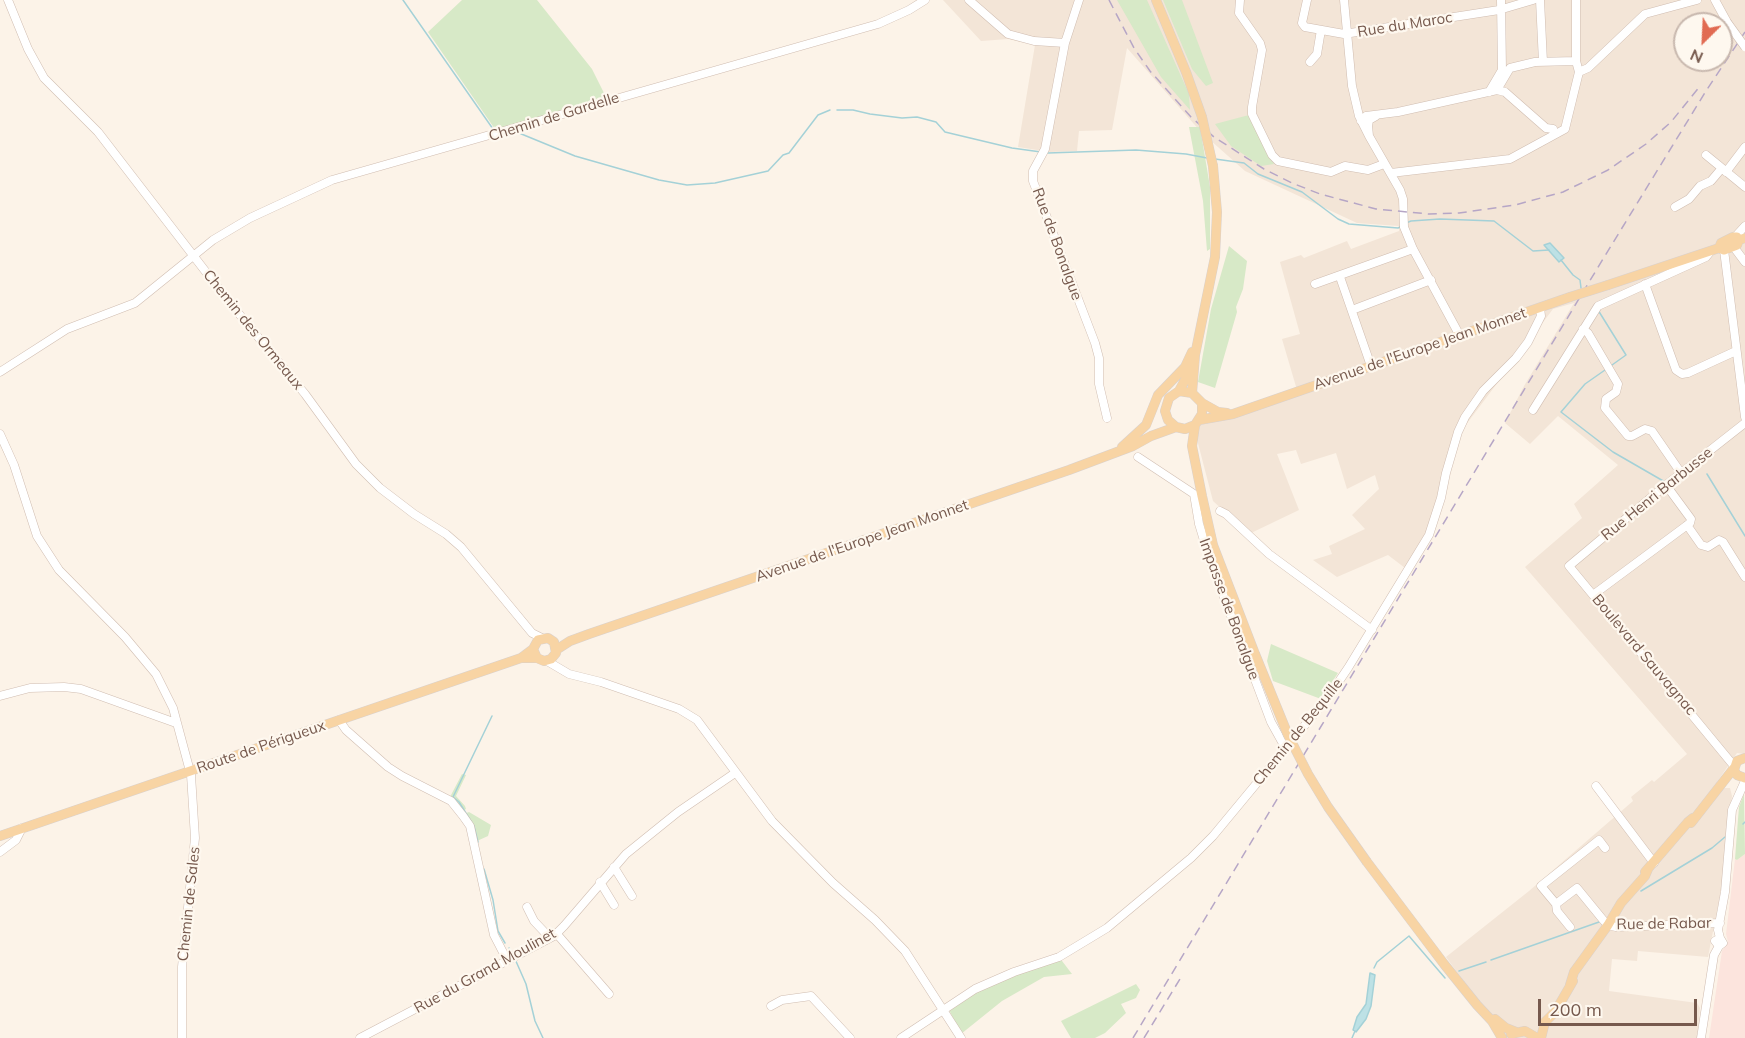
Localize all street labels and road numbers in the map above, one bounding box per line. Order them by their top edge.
street label: Rue du Maroc [1356,9,1454,41]
street label: Chemin de Gardelle [487,89,621,145]
street label: Rue de Bonalgue [1028,185,1086,303]
street label: Chemin des Ormeaux [199,266,307,394]
street label: Avenue de l'Europe Jean Monnet [1311,304,1529,394]
street label: Rue Henri Barbusse [1598,444,1716,544]
street label: Avenue de l'Europe Jean Monnet [753,496,971,586]
street label: Impasse de Bonalgue [1195,536,1263,682]
street label: Boulevard Sauvagnac [1588,591,1700,719]
street label: Chemin de Bequille [1249,675,1347,789]
street label: Route de Périgueux [194,717,328,777]
street label: Chemin de Sales [174,846,204,962]
street label: Rue de Rabar [1616,914,1712,934]
street label: Rue du Grand Moulinet [411,925,559,1017]

